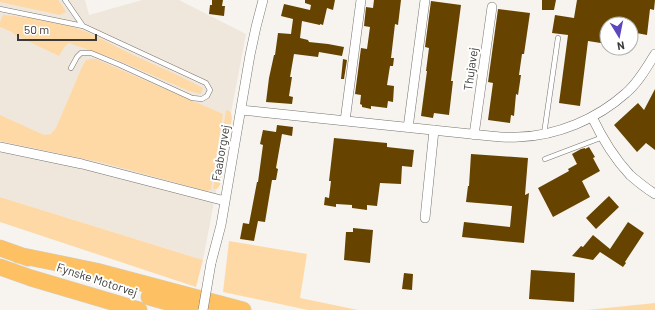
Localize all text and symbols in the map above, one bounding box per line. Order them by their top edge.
scale bar [18,16,96,42]
north arrow [599,16,639,56]
text: 50 m [24,22,49,36]
text: N [616,39,626,53]
street label: Thujavej [460,46,480,91]
street label: Faaborgvej [208,123,232,182]
street label: Fynske Motorvej [55,259,140,299]

